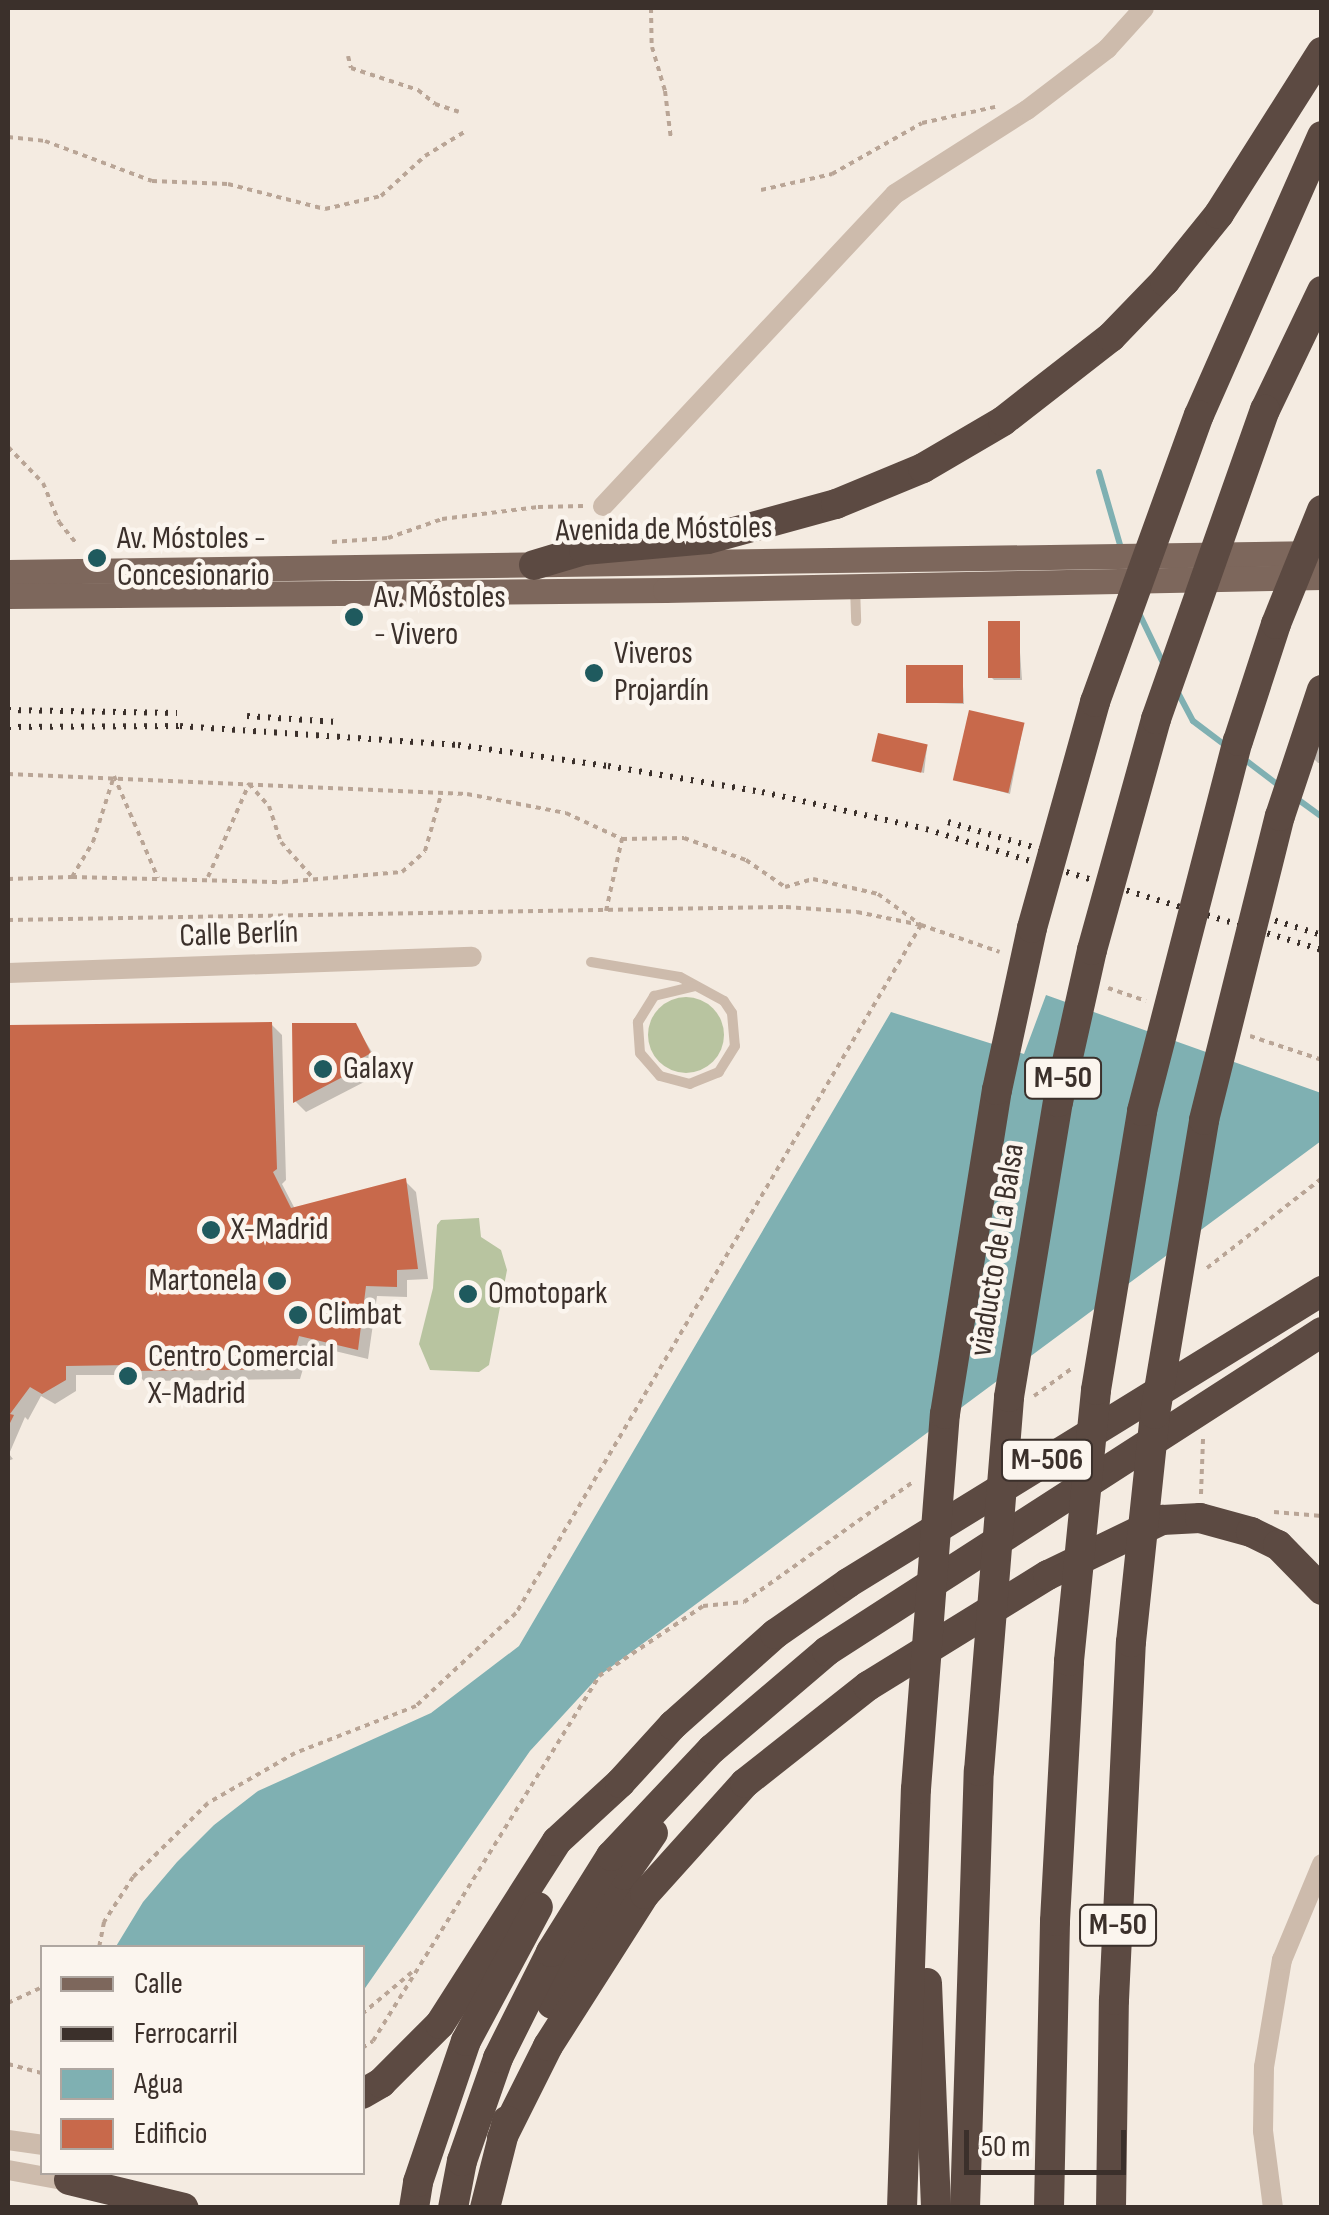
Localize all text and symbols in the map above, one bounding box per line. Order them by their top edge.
street label: Avenida de Móstoles [555,509,773,551]
place label: Av. Móstoles - Concesionario [117,521,270,596]
marker: Av. Móstoles - Concesionario [86,547,108,569]
place label: Av. Móstoles - Vivero [374,580,506,655]
marker: Av. Móstoles - Vivero [343,606,365,628]
place label: Viveros Projardín [614,636,709,711]
marker: Viveros Projardín [583,662,605,684]
street label: Calle Berlín [179,914,299,956]
place label: Galaxy [343,1050,414,1088]
road number: M-50 [1023,1053,1103,1103]
marker: Galaxy [312,1058,334,1080]
street label: viaducto de La Balsa [962,1141,1034,1359]
place label: X-Madrid [231,1211,329,1249]
marker: X-Madrid [200,1219,222,1241]
place label: Martonela [148,1262,257,1300]
marker: Martonela [266,1270,288,1292]
place label: Omotopark [488,1275,607,1313]
marker: Omotopark [457,1283,479,1305]
place label: Climbat [318,1296,402,1334]
marker: Climbat [287,1304,309,1326]
place label: Centro Comercial X-Madrid [148,1339,334,1414]
marker: Centro Comercial X-Madrid [117,1365,139,1387]
road number: M-506 [1000,1435,1094,1485]
road number: M-50 [1078,1900,1158,1950]
legend [40,1945,365,2175]
text: Calle [134,1966,183,2002]
text: Ferrocarril [134,2016,238,2052]
text: Agua [134,2066,183,2102]
scale bar [969,2110,1132,2172]
text: Edificio [134,2116,207,2152]
text: 50 m [981,2129,1030,2165]

